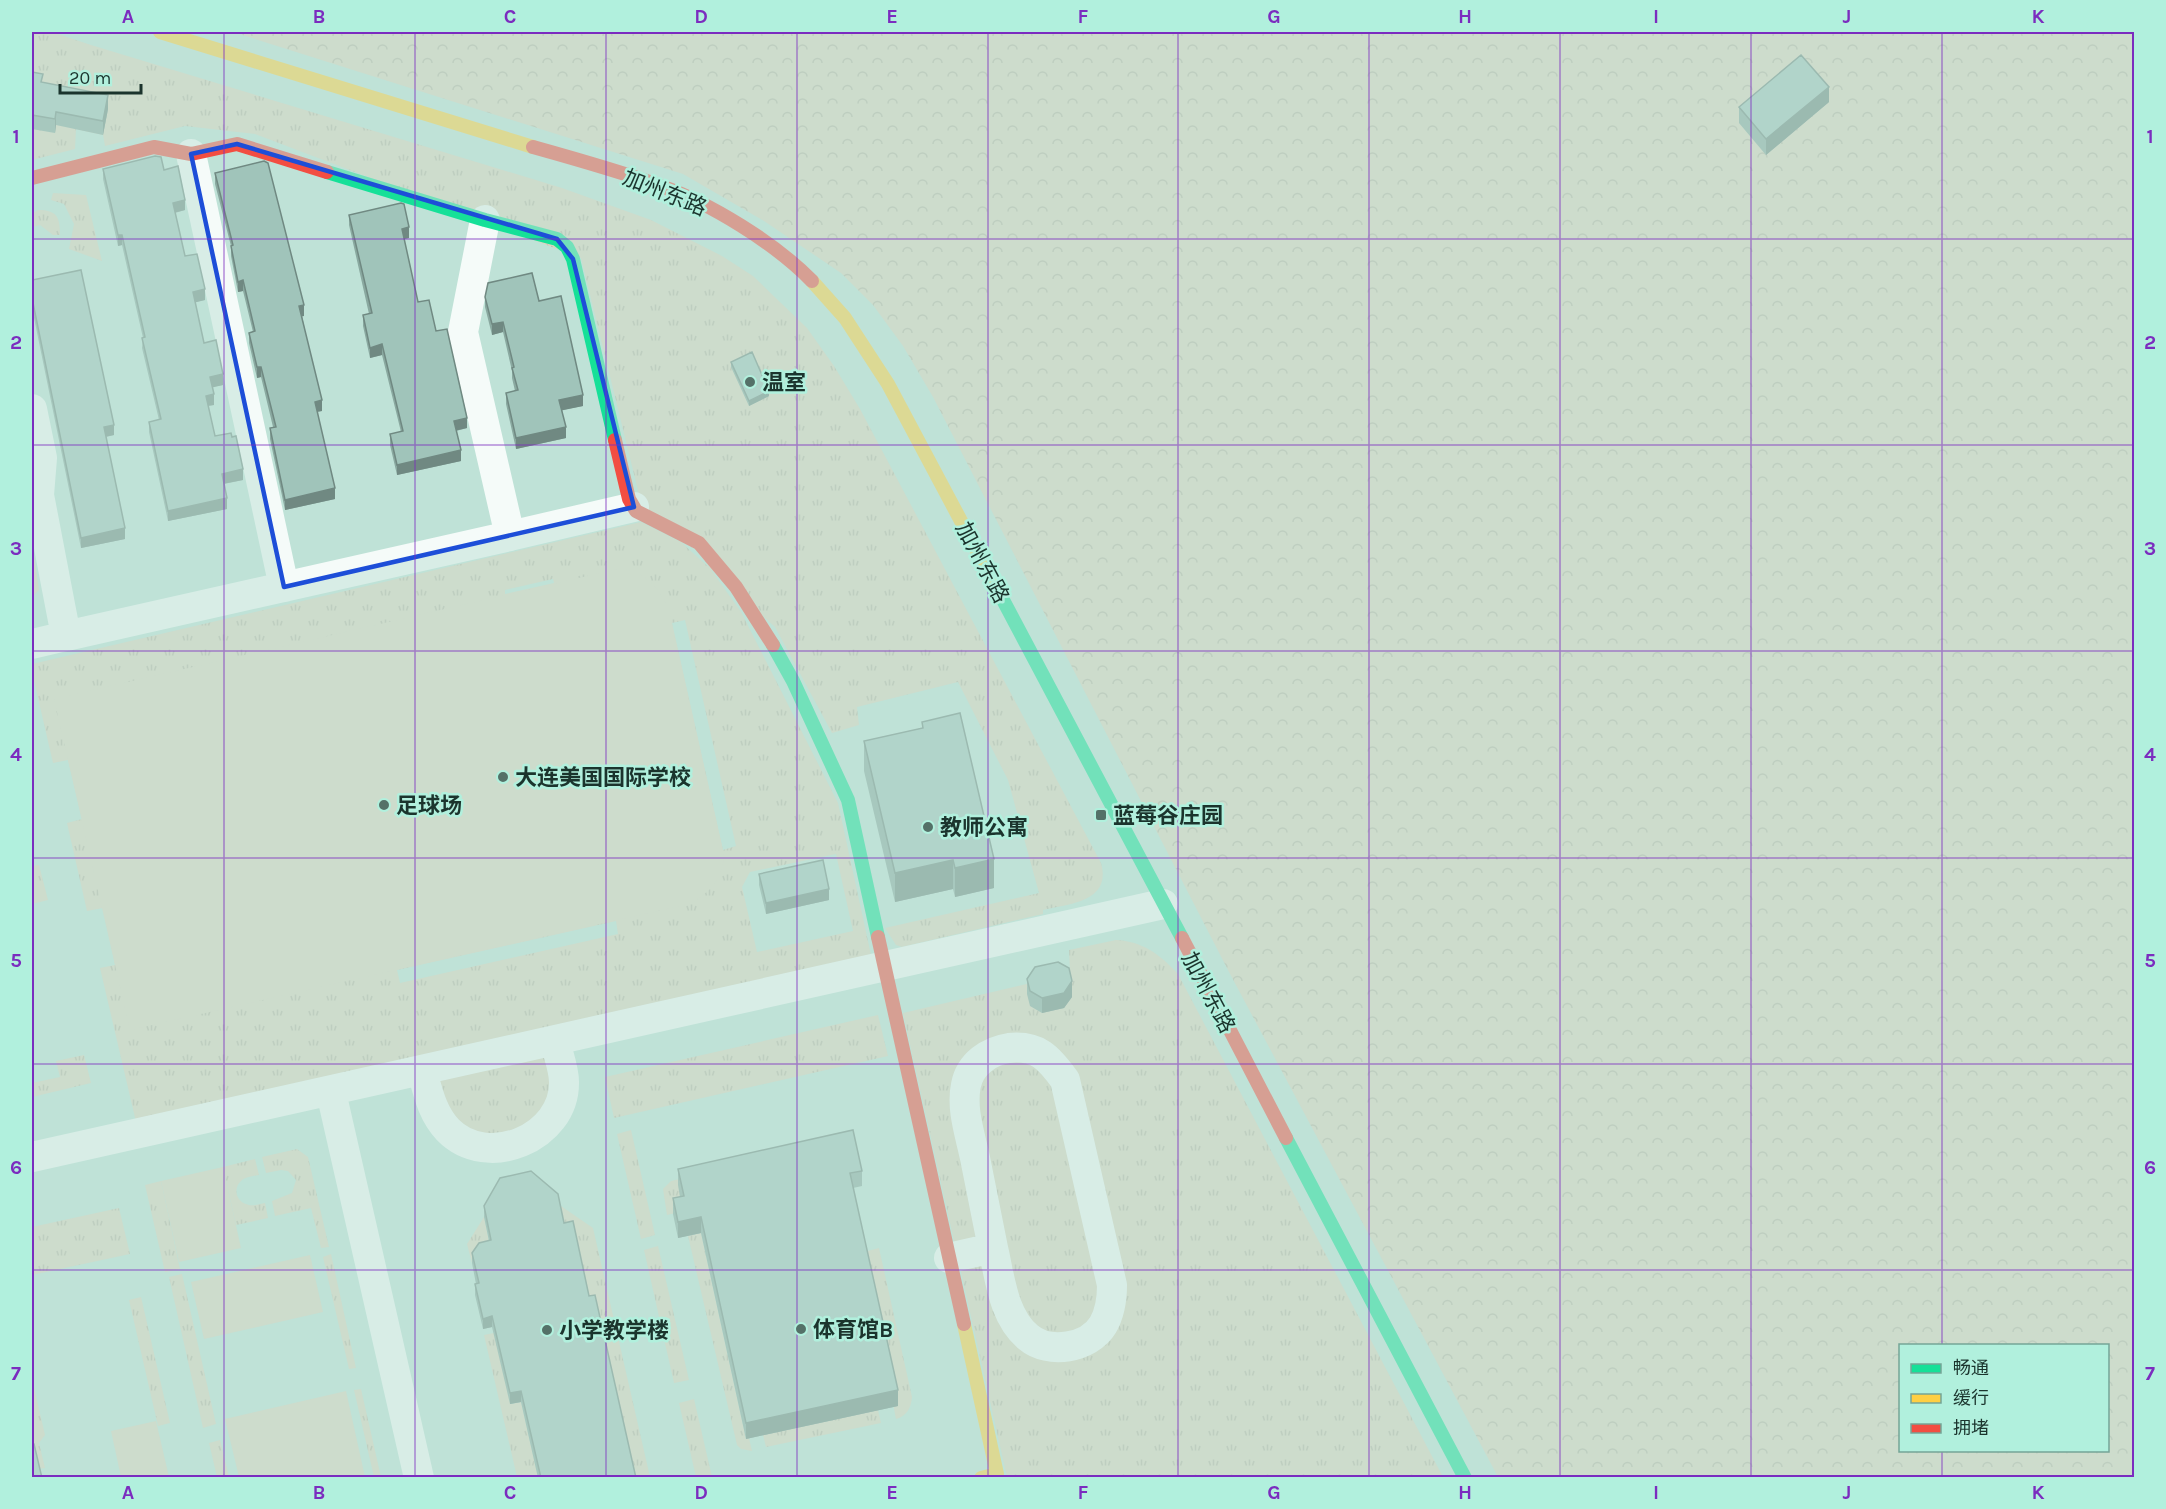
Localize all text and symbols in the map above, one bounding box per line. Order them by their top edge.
text: A [122,5,135,28]
text: B [313,5,325,28]
text: C [504,5,516,28]
text: D [694,5,708,28]
text: E [886,5,898,28]
text: F [1078,5,1089,28]
text: G [1267,5,1281,28]
text: H [1458,5,1472,28]
text: I [1653,5,1659,28]
text: J [1843,5,1851,28]
text: K [2031,5,2045,28]
scale bar [60,57,141,95]
text: 20 m [69,67,111,89]
text: 1 [12,125,20,148]
text: 1 [2146,125,2154,148]
street label: 加州东路 [619,164,710,221]
text: 2 [10,331,22,354]
text: 2 [2144,331,2156,354]
place label: 温室 [762,370,806,396]
marker: 温室 [743,375,757,389]
street label: 加州东路 [950,518,1014,607]
text: 3 [10,537,22,560]
text: 3 [2144,537,2156,560]
text: 4 [10,743,22,766]
text: 4 [2144,743,2156,766]
place label: 大连美国国际学校 [515,765,691,791]
marker: 大连美国国际学校 [496,770,510,784]
place label: 足球场 [396,793,462,819]
marker: 足球场 [377,798,391,812]
place label: 蓝莓谷庄园 [1113,803,1223,829]
marker: 蓝莓谷庄园 [1094,808,1108,822]
place label: 教师公寓 [940,815,1028,841]
marker: 教师公寓 [921,820,935,834]
street label: 加州东路 [1176,948,1240,1037]
text: 5 [10,949,22,972]
text: 5 [2144,949,2156,972]
text: 6 [10,1156,22,1179]
text: 6 [2144,1156,2156,1179]
place label: 体育馆B [813,1317,893,1343]
place label: 小学教学楼 [559,1318,669,1344]
marker: 体育馆B [794,1322,808,1336]
marker: 小学教学楼 [540,1323,554,1337]
legend [1899,1344,2109,1452]
text: 畅通 [1953,1357,1989,1379]
text: 7 [11,1362,21,1385]
text: 7 [2145,1362,2155,1385]
text: 缓行 [1953,1387,1989,1409]
text: 拥堵 [1953,1417,1989,1439]
text: A [122,1481,135,1504]
text: B [313,1481,325,1504]
text: C [504,1481,516,1504]
text: D [694,1481,708,1504]
text: E [886,1481,898,1504]
text: F [1078,1481,1089,1504]
text: G [1267,1481,1281,1504]
text: H [1458,1481,1472,1504]
text: I [1653,1481,1659,1504]
text: J [1843,1481,1851,1504]
text: K [2031,1481,2045,1504]

